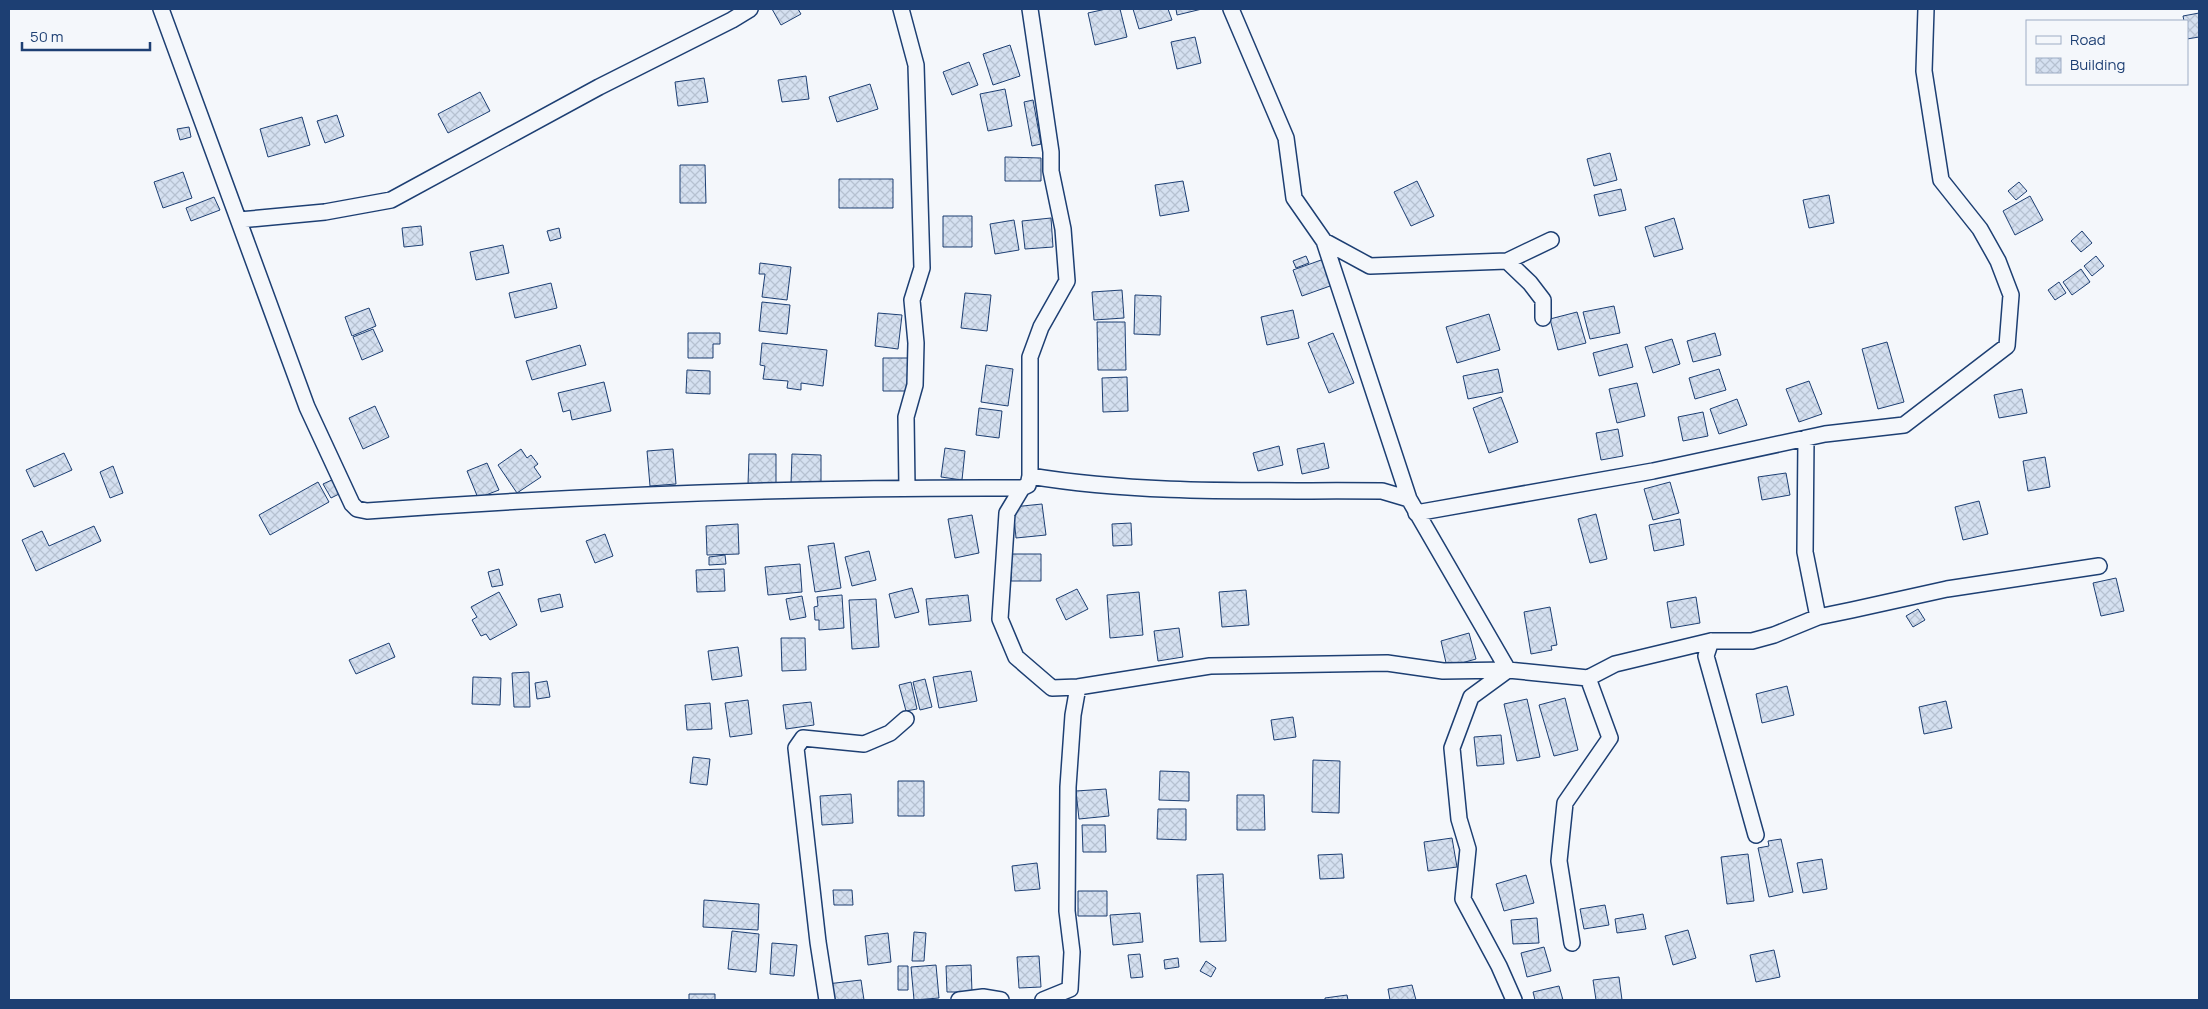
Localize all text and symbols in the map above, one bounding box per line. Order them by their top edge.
scale bar [22,20,150,52]
legend [2026,20,2188,85]
text: 50 m [30,26,64,47]
text: Road [2070,29,2106,50]
text: Building [2070,54,2125,75]

